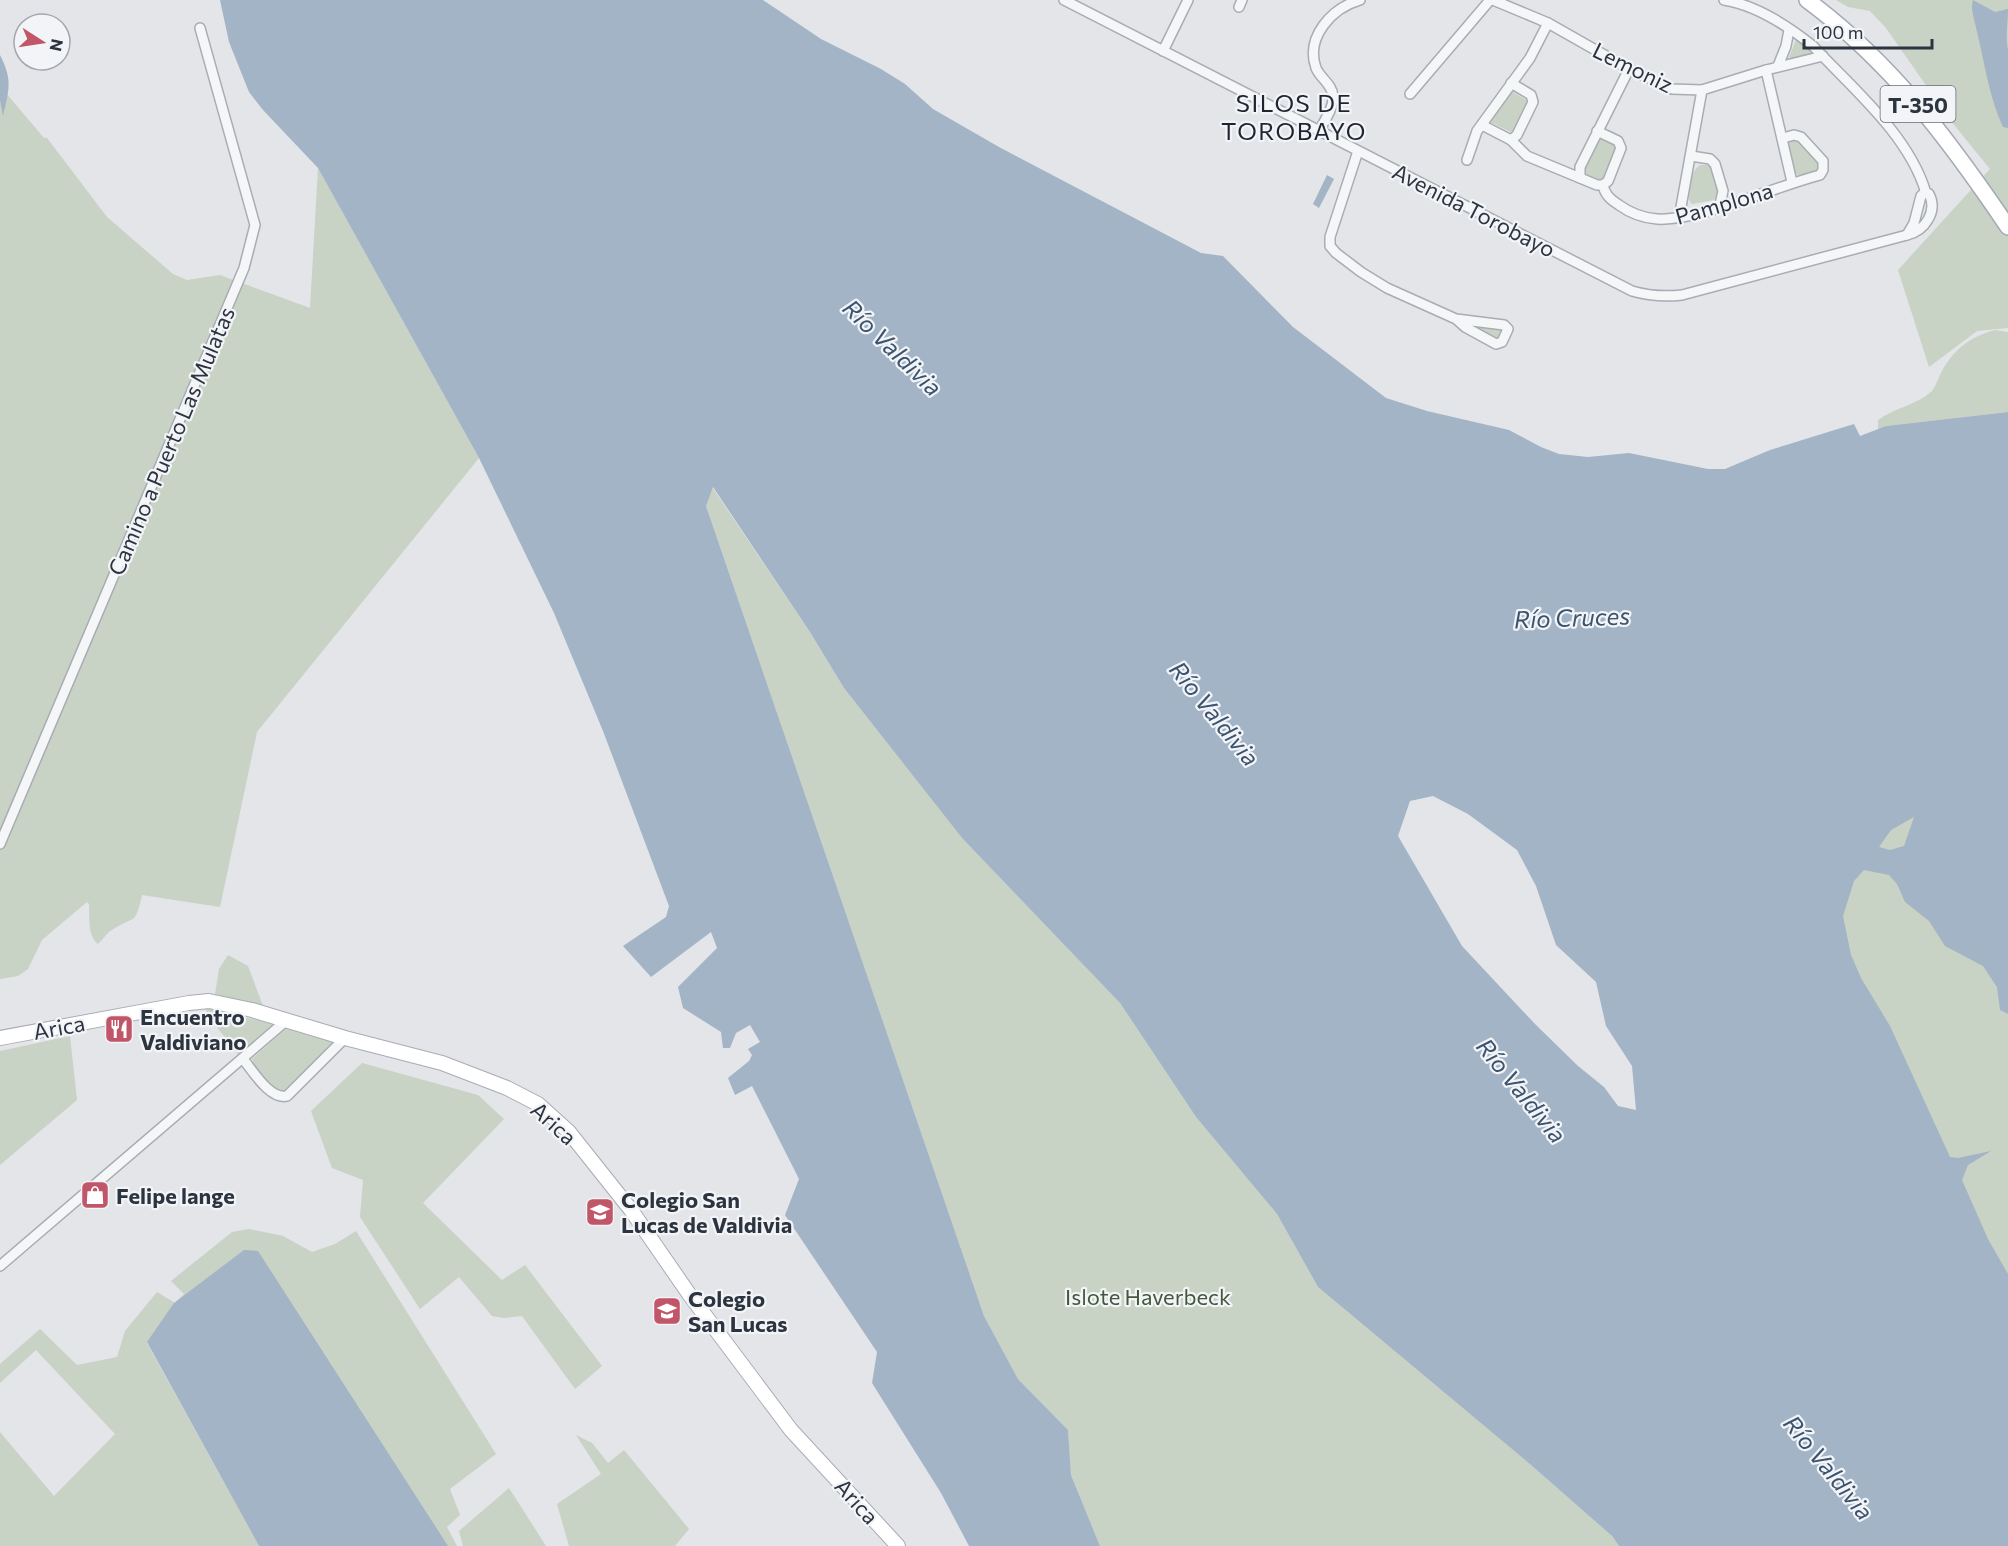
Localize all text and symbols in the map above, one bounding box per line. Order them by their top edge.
north arrow [12,12,72,72]
scale bar [1804,12,1932,50]
text: 100 m [1813,21,1863,43]
street label: Lemoniz [1589,36,1678,98]
text: N [47,37,68,53]
road number: T-350 [1880,86,1956,122]
district label: SILOS DE TOROBAYO [1221,88,1367,145]
street label: Avenida Torobayo [1388,157,1560,263]
street label: Pamplona [1672,176,1776,230]
water label: Río Valdivia [838,293,948,401]
street label: Camino a Puerto Las Mulatas [102,303,240,579]
water label: Río Cruces [1513,600,1631,634]
water label: Río Valdivia [1164,655,1266,771]
place label: Encuentro Valdiviano [140,1003,247,1055]
street label: Arica [31,1009,87,1045]
restaurant icon: Encuentro Valdiviano [103,1013,135,1045]
water label: Río Valdivia [1471,1032,1573,1148]
street label: Arica [526,1096,582,1150]
shop icon: Felipe lange [79,1179,111,1211]
place label: Felipe lange [116,1182,235,1209]
place label: Colegio San Lucas de Valdivia [621,1186,792,1238]
school or university icon: Colegio San Lucas de Valdivia [584,1196,616,1228]
park label: Islote Haverbeck [1065,1283,1231,1310]
place label: Colegio San Lucas [688,1285,788,1337]
school or university icon: Colegio San Lucas [651,1295,683,1327]
water label: Río Valdivia [1778,1409,1880,1525]
street label: Arica [830,1473,884,1529]

